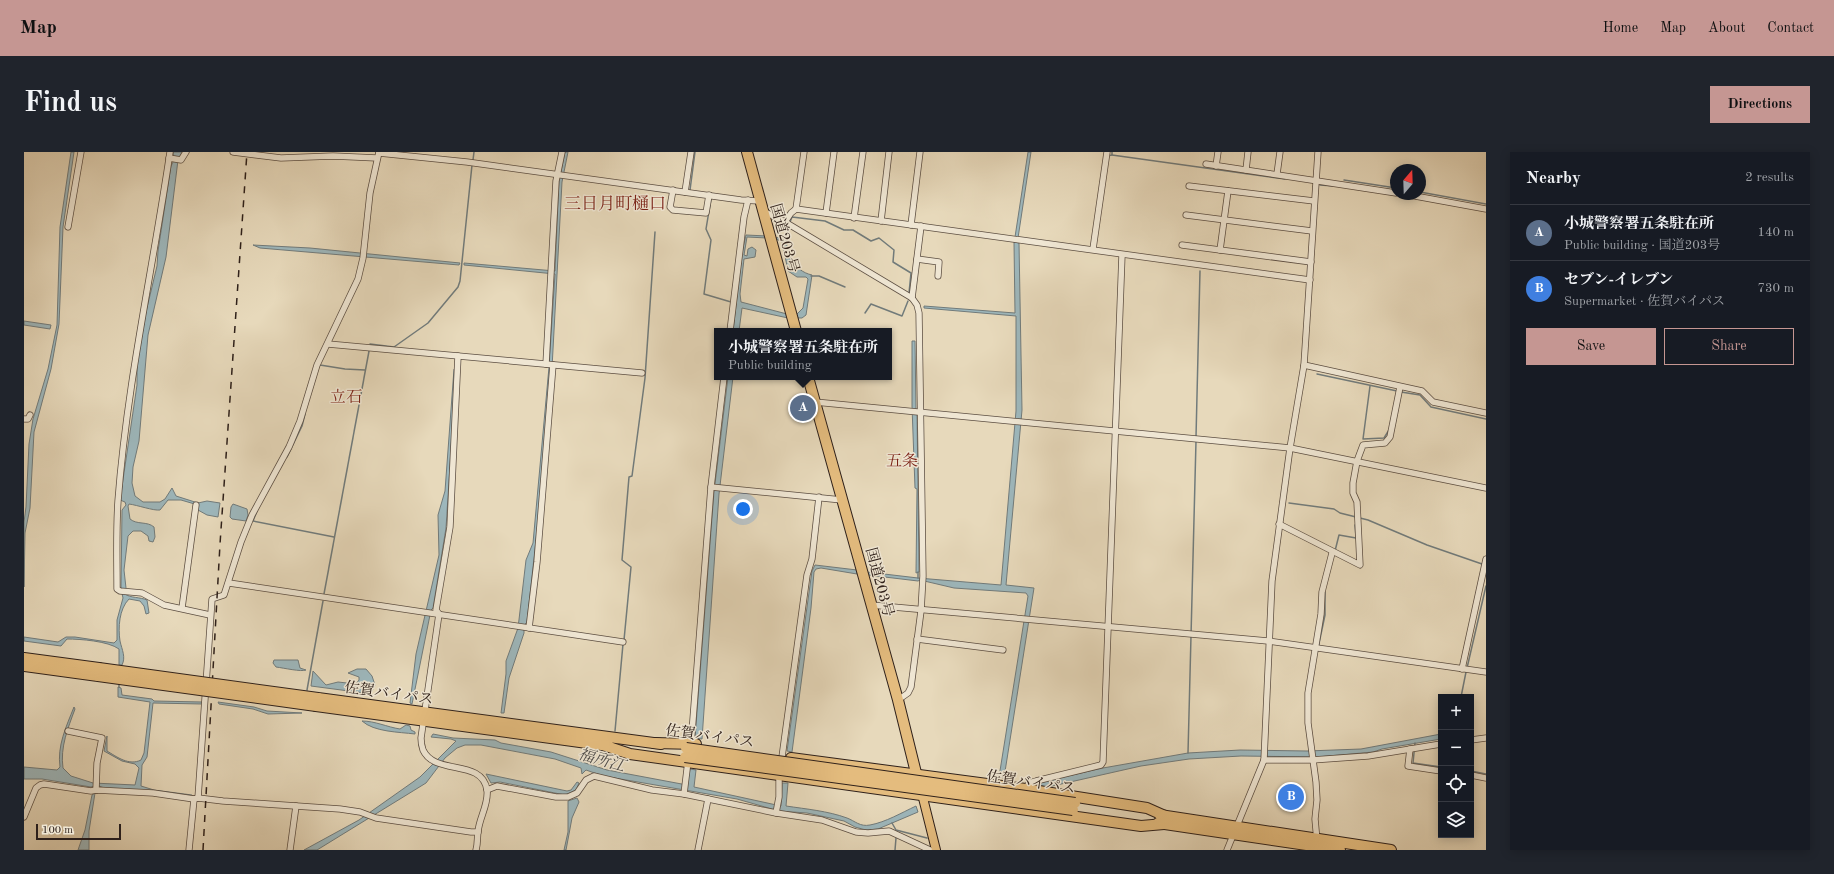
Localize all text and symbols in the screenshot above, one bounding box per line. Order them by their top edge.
text: Map [20,19,57,38]
text: Home [1603,21,1638,35]
text: Map [1660,21,1686,35]
text: About [1708,21,1745,35]
text: Contact [1767,21,1814,35]
button: Directions [1710,86,1810,123]
text: Find us [24,90,117,118]
north arrow [1390,164,1426,200]
text: Nearby [1526,170,1581,187]
text: 2 results [1745,171,1794,184]
district label: 三日月町樋口 [564,194,666,213]
street label: 国道203号 [767,202,802,275]
text: 小城警察署五条駐在所 [1564,217,1714,232]
text: A [1534,226,1544,239]
text: 140 m [1757,226,1794,239]
text: Public building · 国道203号 [1564,239,1720,252]
text: セブン-イレブン [1564,273,1673,288]
text: B [1534,282,1544,295]
text: 730 m [1757,282,1794,295]
text: Supermarket · 佐賀バイパス [1564,295,1725,308]
popup [714,328,892,380]
button: Save [1526,328,1656,365]
button: Share [1664,328,1794,365]
text: 小城警察署五条駐在所 [728,341,878,356]
text: Public building [728,359,812,372]
district label: 立石 [330,388,362,406]
pin: A [790,393,816,423]
district label: 五条 [886,452,918,470]
your location [733,499,753,519]
street label: 国道203号 [862,546,897,619]
street label: 佐賀バイパス [343,679,435,708]
map controls [1438,694,1474,838]
button: + [1438,694,1474,730]
street label: 佐賀バイパス [664,722,756,751]
button: − [1438,730,1474,766]
water label: 福所江 [576,745,629,776]
button: locate [1438,766,1474,802]
street label: 佐賀バイパス [985,768,1077,797]
pin: B [1278,782,1304,812]
button: layers [1438,802,1474,838]
scale bar [36,822,121,841]
text: 100 m [42,825,73,836]

